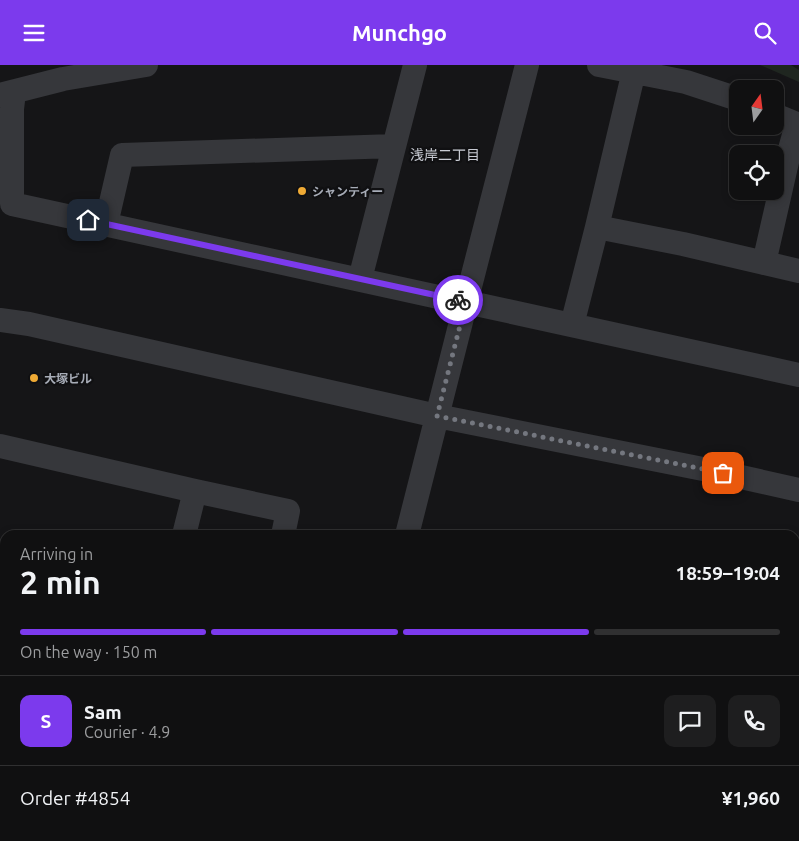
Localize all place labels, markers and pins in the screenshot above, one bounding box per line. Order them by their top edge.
marker: シャンティー [296,185,308,197]
place label: シャンティー [312,185,383,198]
pin [67,199,109,241]
marker: 大塚ビル [28,372,40,384]
place label: 大塚ビル [44,372,92,385]
pin [702,452,744,494]

